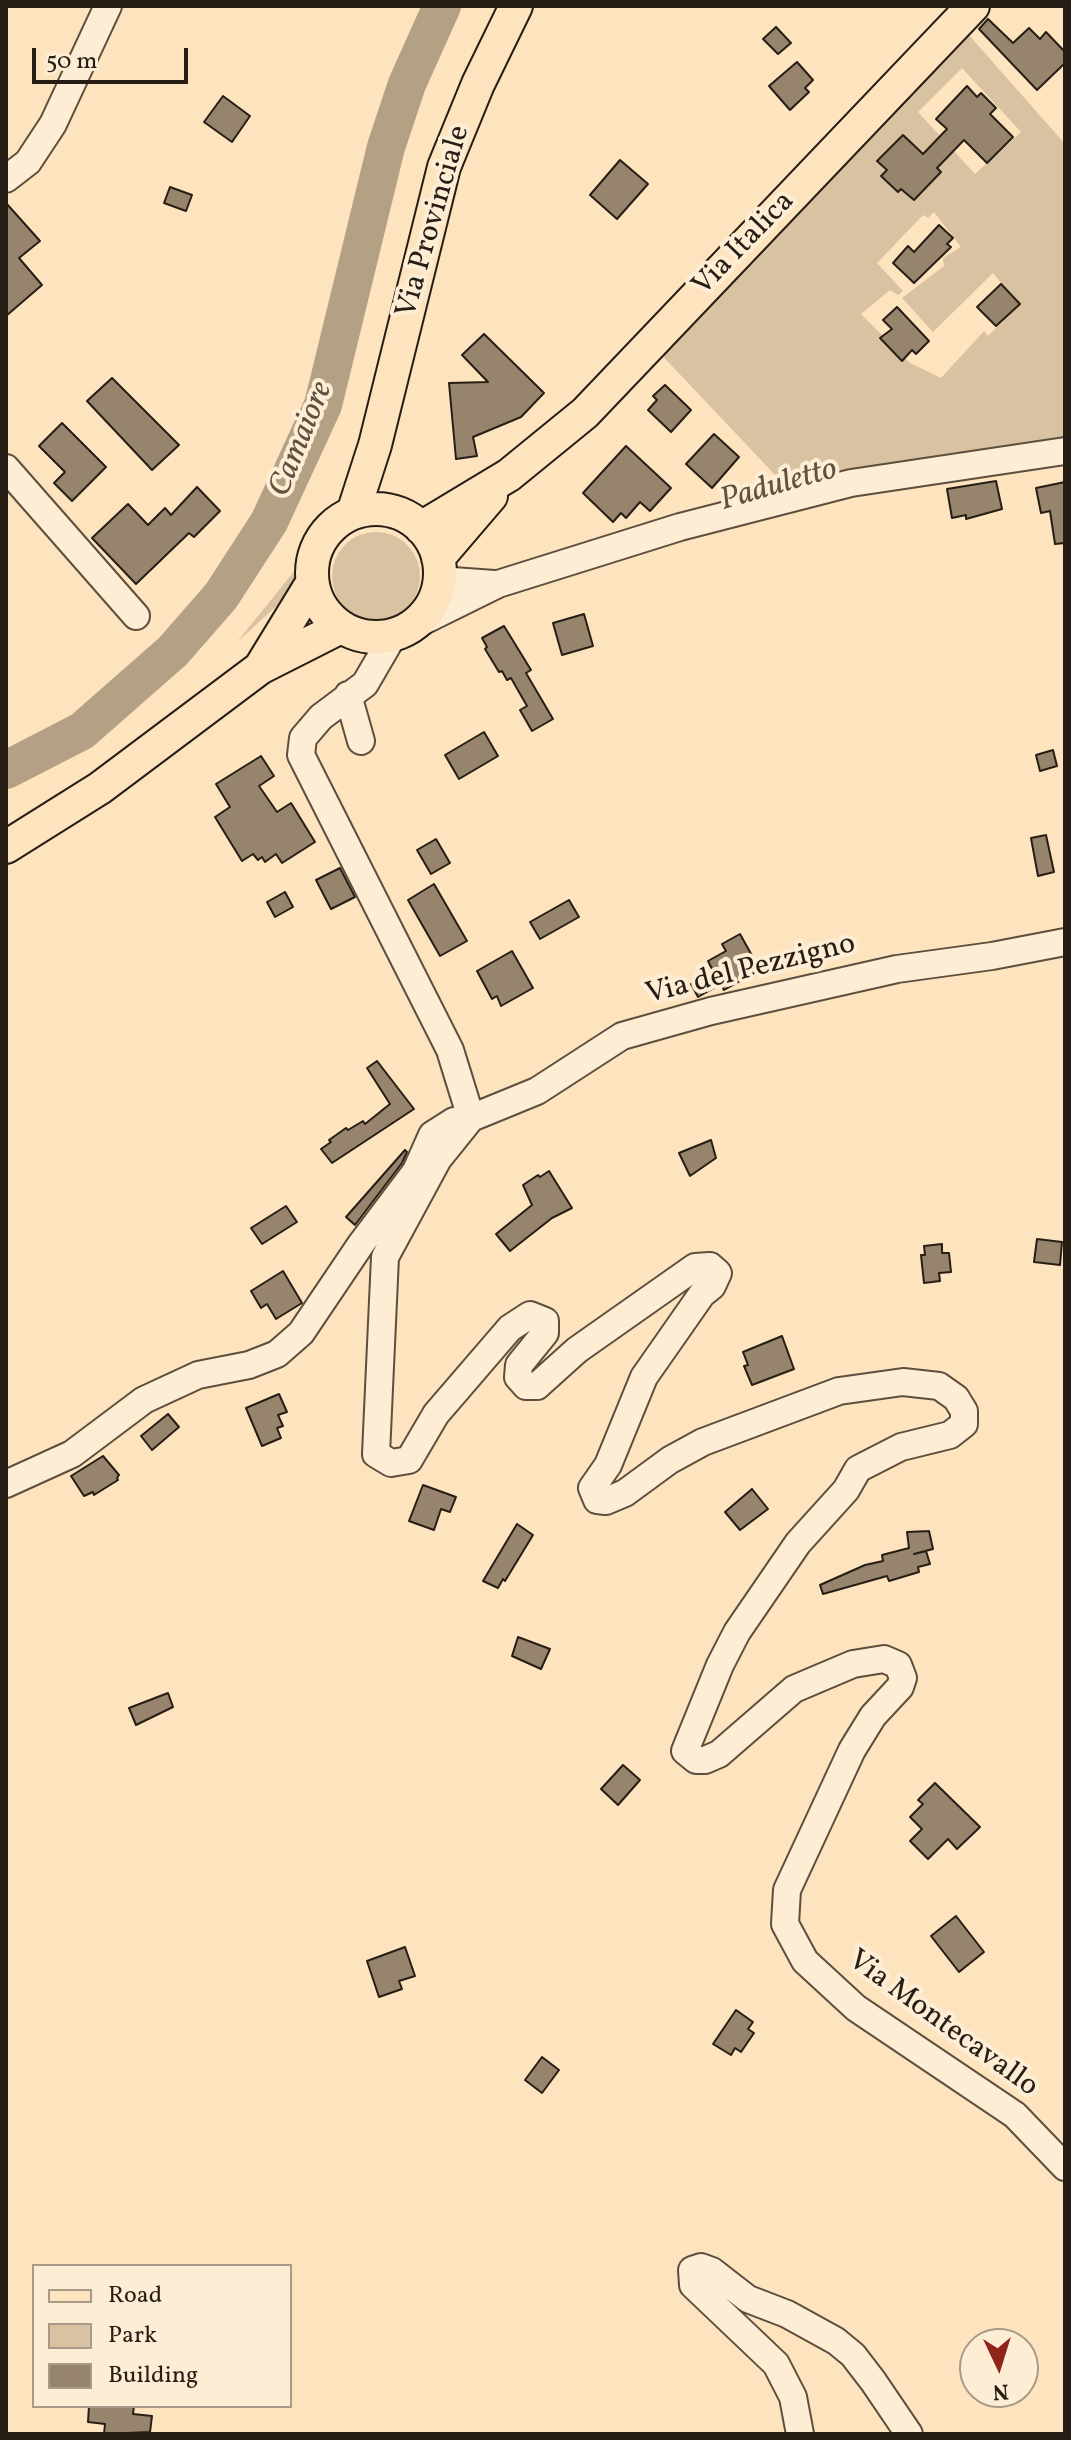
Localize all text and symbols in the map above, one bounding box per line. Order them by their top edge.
scale bar [36,32,192,82]
text: 50 m [46,45,98,79]
street label: Via Provinciale [390,122,480,322]
street label: Via Italica [686,185,804,305]
water label: Camaiore [263,377,343,503]
water label: Paduletto [716,452,842,522]
street label: Via del Pezzigno [643,928,859,1014]
street label: Via Montecavallo [840,1944,1044,2106]
legend [32,2264,292,2408]
text: Road [108,2279,162,2313]
text: Park [108,2319,157,2353]
north arrow [959,2328,1039,2408]
text: Building [108,2359,198,2393]
text: N [992,2374,1010,2406]

